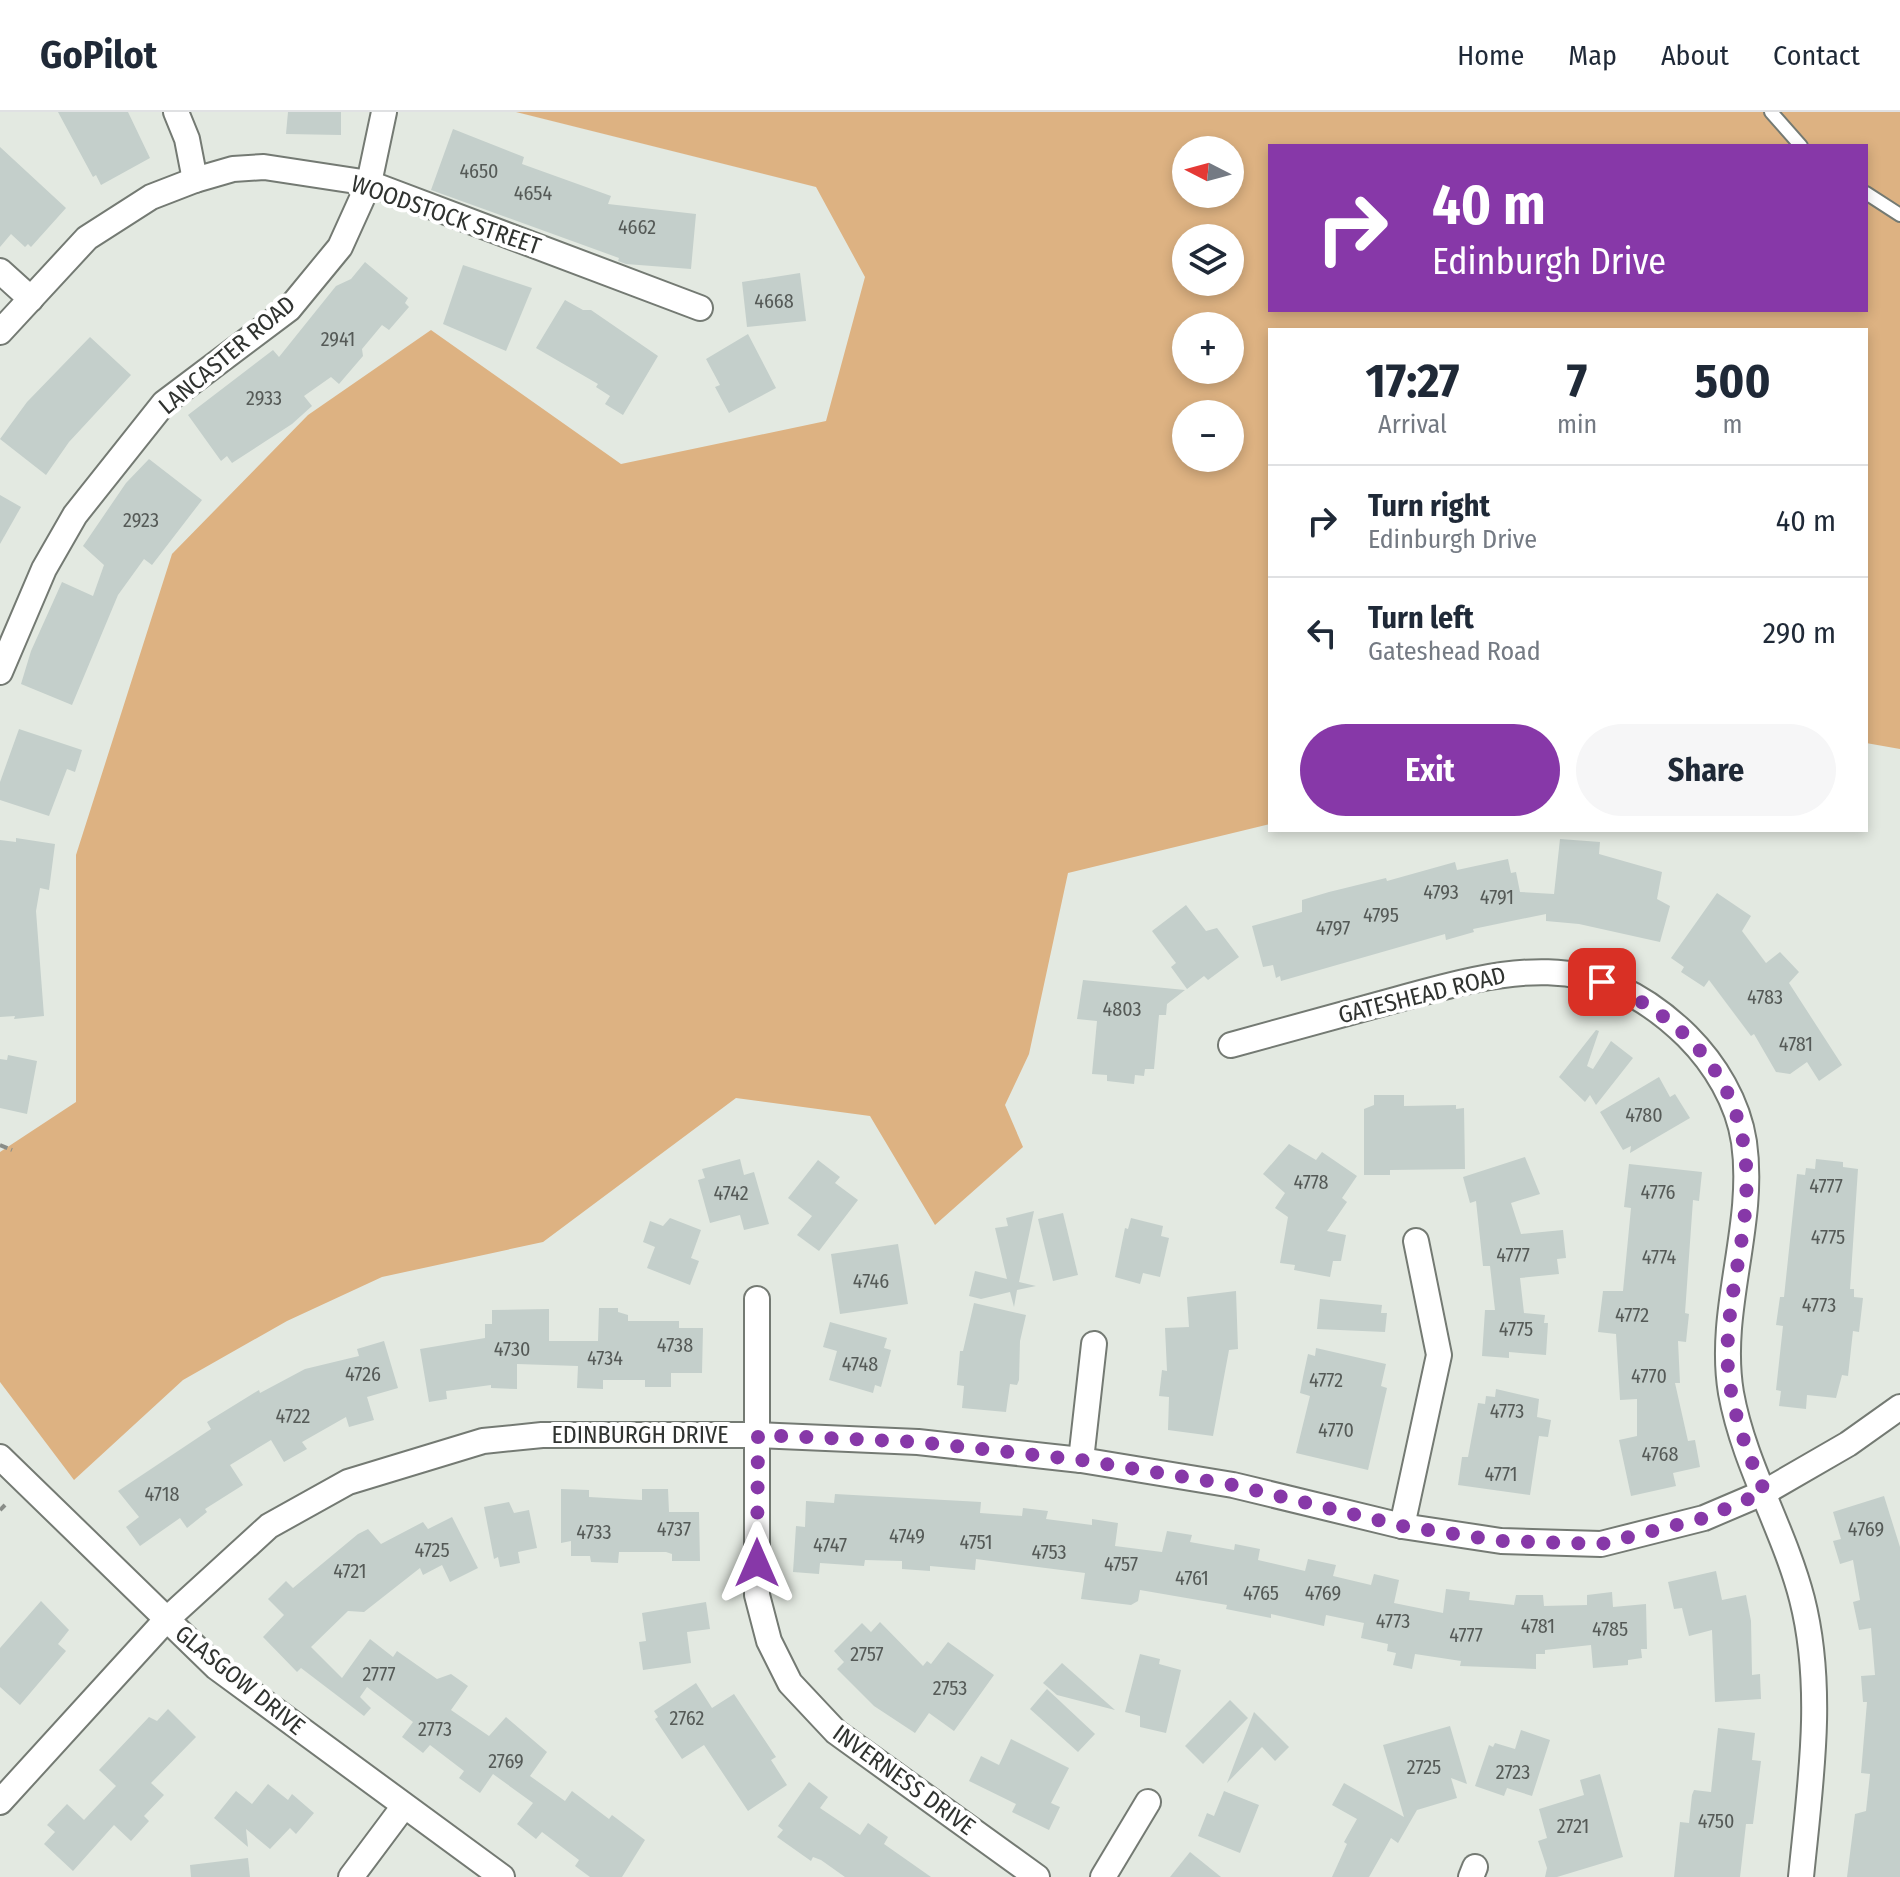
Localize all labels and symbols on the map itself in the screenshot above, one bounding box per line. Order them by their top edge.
north arrow [1172,136,1244,208]
house number: 4650 [459,159,499,183]
street label: WOODSTOCK STREET [348,169,544,261]
house number: 4654 [514,181,552,205]
house number: 4662 [618,215,656,239]
house number: 4668 [754,289,794,313]
street label: LANCASTER ROAD [153,290,301,420]
house number: 2941 [321,327,355,351]
house number: 2933 [246,386,282,410]
house number: 2923 [123,508,159,532]
house number: 4793 [1423,880,1459,904]
house number: 4791 [1480,885,1514,909]
house number: 4795 [1363,903,1399,927]
house number: 4797 [1316,916,1350,940]
pin [1568,948,1636,1016]
street label: GATESHEAD ROAD [1335,961,1509,1029]
house number: 4783 [1747,985,1783,1009]
house number: 4803 [1103,997,1141,1021]
house number: 4781 [1779,1032,1813,1056]
house number: 4780 [1625,1103,1663,1127]
house number: 4778 [1293,1170,1329,1194]
house number: 4777 [1809,1174,1843,1198]
house number: 4776 [1640,1180,1676,1204]
house number: 4742 [714,1181,749,1205]
house number: 4775 [1811,1225,1845,1249]
house number: 4777 [1496,1243,1530,1267]
house number: 4774 [1642,1245,1677,1269]
house number: 4746 [853,1269,889,1293]
house number: 4773 [1802,1293,1836,1317]
house number: 4772 [1615,1303,1649,1327]
house number: 4775 [1499,1317,1533,1341]
house number: 4738 [657,1333,693,1357]
house number: 4730 [494,1337,530,1361]
house number: 4734 [587,1346,623,1370]
house number: 4748 [842,1352,878,1376]
house number: 4726 [345,1362,381,1386]
house number: 4770 [1631,1364,1667,1388]
house number: 4772 [1309,1368,1343,1392]
house number: 4773 [1490,1399,1524,1423]
house number: 4722 [276,1404,311,1428]
house number: 4770 [1318,1418,1354,1442]
street label: EDINBURGH DRIVE [552,1421,728,1449]
house number: 4768 [1642,1442,1678,1466]
house number: 4771 [1484,1462,1518,1486]
house number: 4718 [145,1482,179,1506]
house number: 4737 [657,1517,691,1541]
house number: 4769 [1848,1517,1884,1541]
house number: 4733 [576,1520,612,1544]
position arrow [715,1521,799,1605]
house number: 4749 [889,1524,925,1548]
house number: 4751 [959,1530,993,1554]
house number: 4747 [813,1533,847,1557]
house number: 4725 [414,1538,450,1562]
house number: 4753 [1031,1540,1067,1564]
house number: 4757 [1104,1552,1138,1576]
house number: 4721 [333,1559,367,1583]
house number: 4761 [1175,1566,1209,1590]
house number: 4765 [1243,1581,1279,1605]
house number: 4769 [1305,1581,1341,1605]
house number: 4773 [1376,1609,1410,1633]
house number: 4781 [1521,1614,1555,1638]
house number: 4785 [1592,1617,1628,1641]
street label: GLASGOW DRIVE [170,1619,310,1741]
house number: 4777 [1449,1623,1483,1647]
house number: 2757 [850,1642,884,1666]
house number: 2777 [362,1662,396,1686]
house number: 2753 [933,1676,967,1700]
house number: 2762 [670,1706,705,1730]
house number: 2773 [418,1717,452,1741]
street label: INVERNESS DRIVE [827,1719,981,1841]
house number: 2769 [488,1749,524,1773]
house number: 2725 [1407,1755,1441,1779]
house number: 2723 [1496,1760,1530,1784]
house number: 4750 [1698,1809,1734,1833]
house number: 2721 [1557,1814,1589,1838]

